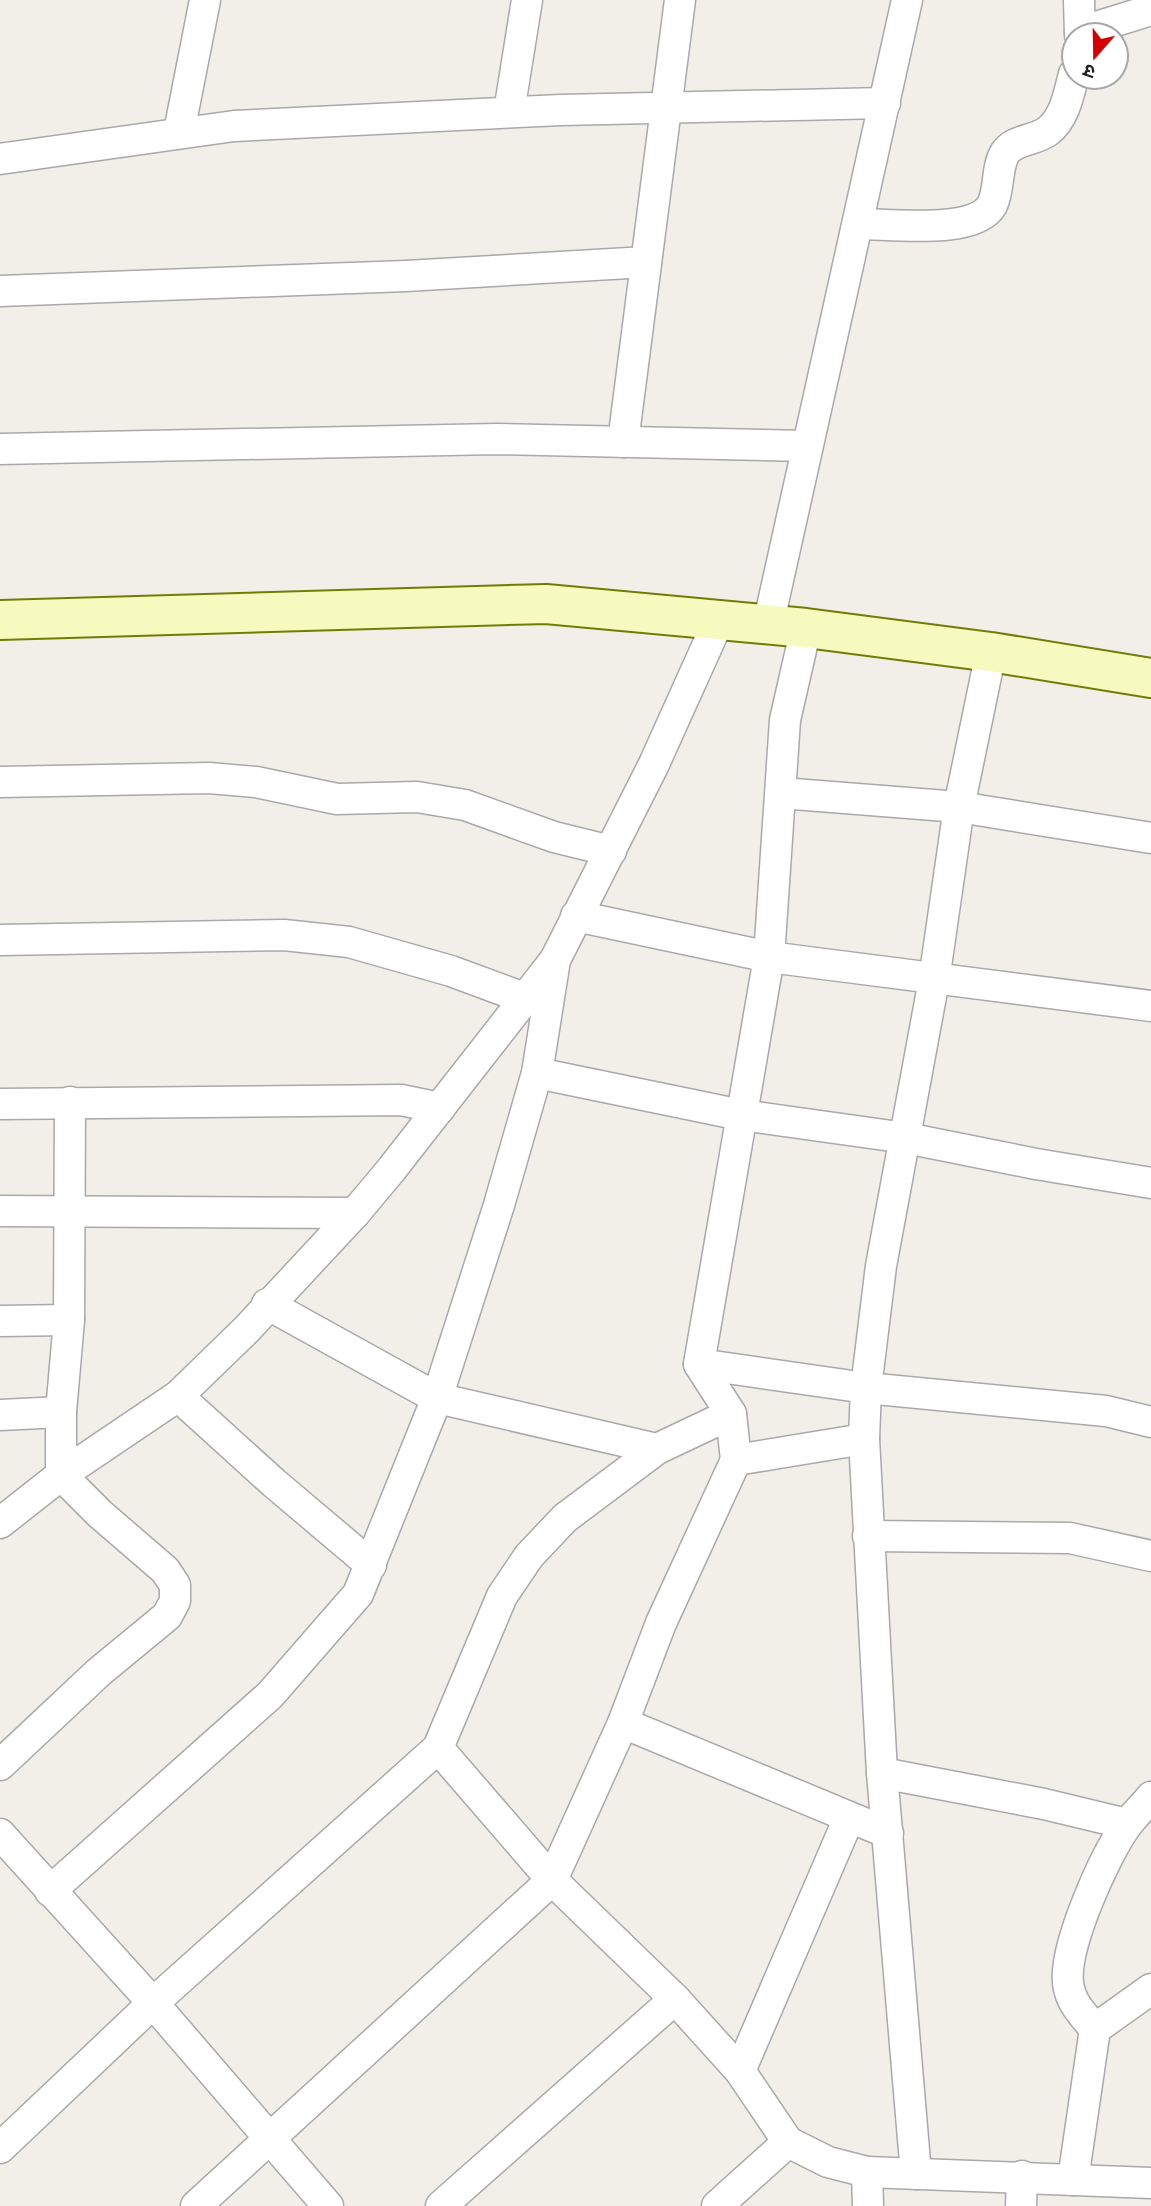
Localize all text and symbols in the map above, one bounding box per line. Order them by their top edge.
north arrow [1060,21,1130,91]
text: उ [1079,58,1099,84]

